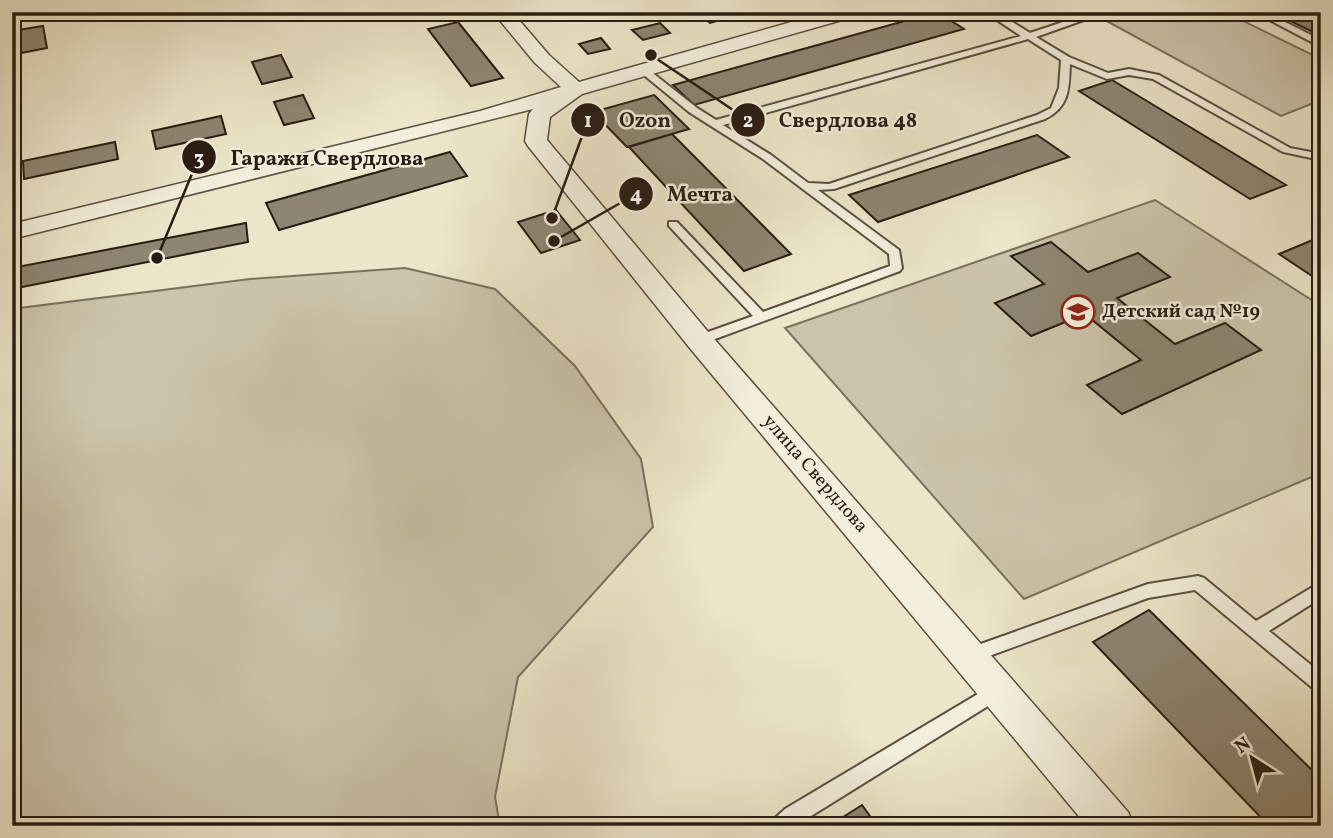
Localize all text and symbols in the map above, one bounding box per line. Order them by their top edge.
callout: Ozon [570,99,685,141]
callout: Свердлова 48 [730,99,931,141]
text: 1 [584,107,592,136]
text: Ozon [619,107,671,136]
text: 2 [743,107,753,136]
text: Свердлова 48 [779,107,917,136]
callout: Гаражи Свердлова [181,136,437,178]
text: 3 [194,145,204,174]
text: Гаражи Свердлова [231,145,423,174]
callout: Мечта [618,173,747,215]
text: 4 [630,181,643,210]
text: Мечта [667,181,733,210]
school or university icon: Детский сад №19 [1059,293,1097,331]
place label: Детский сад №19 [1102,299,1260,325]
street label: улица Свердлова [756,409,874,539]
north arrow [1218,722,1288,792]
text: N [1230,731,1257,760]

